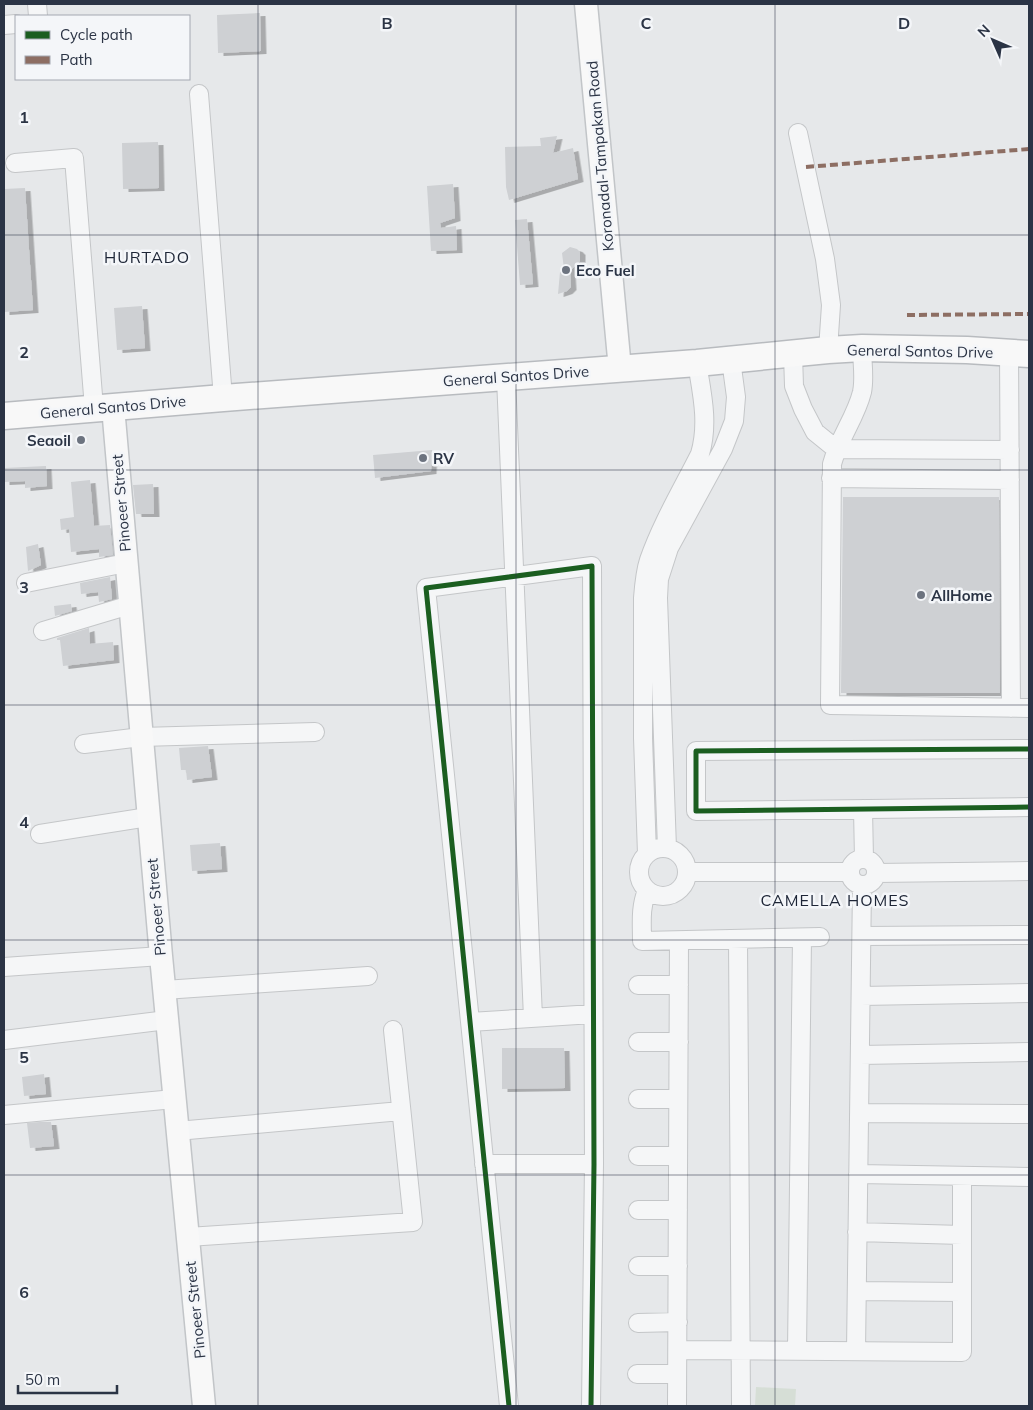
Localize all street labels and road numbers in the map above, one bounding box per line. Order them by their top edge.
street label: Koronadal-Tampakan Road [582,60,618,252]
street label: General Santos Drive [847,340,993,362]
street label: General Santos Drive [442,361,590,391]
street label: General Santos Drive [39,391,187,423]
street label: Pinoeer Street [107,453,135,553]
street label: Pinoeer Street [142,857,170,957]
street label: Pinoeer Street [180,1260,210,1360]

